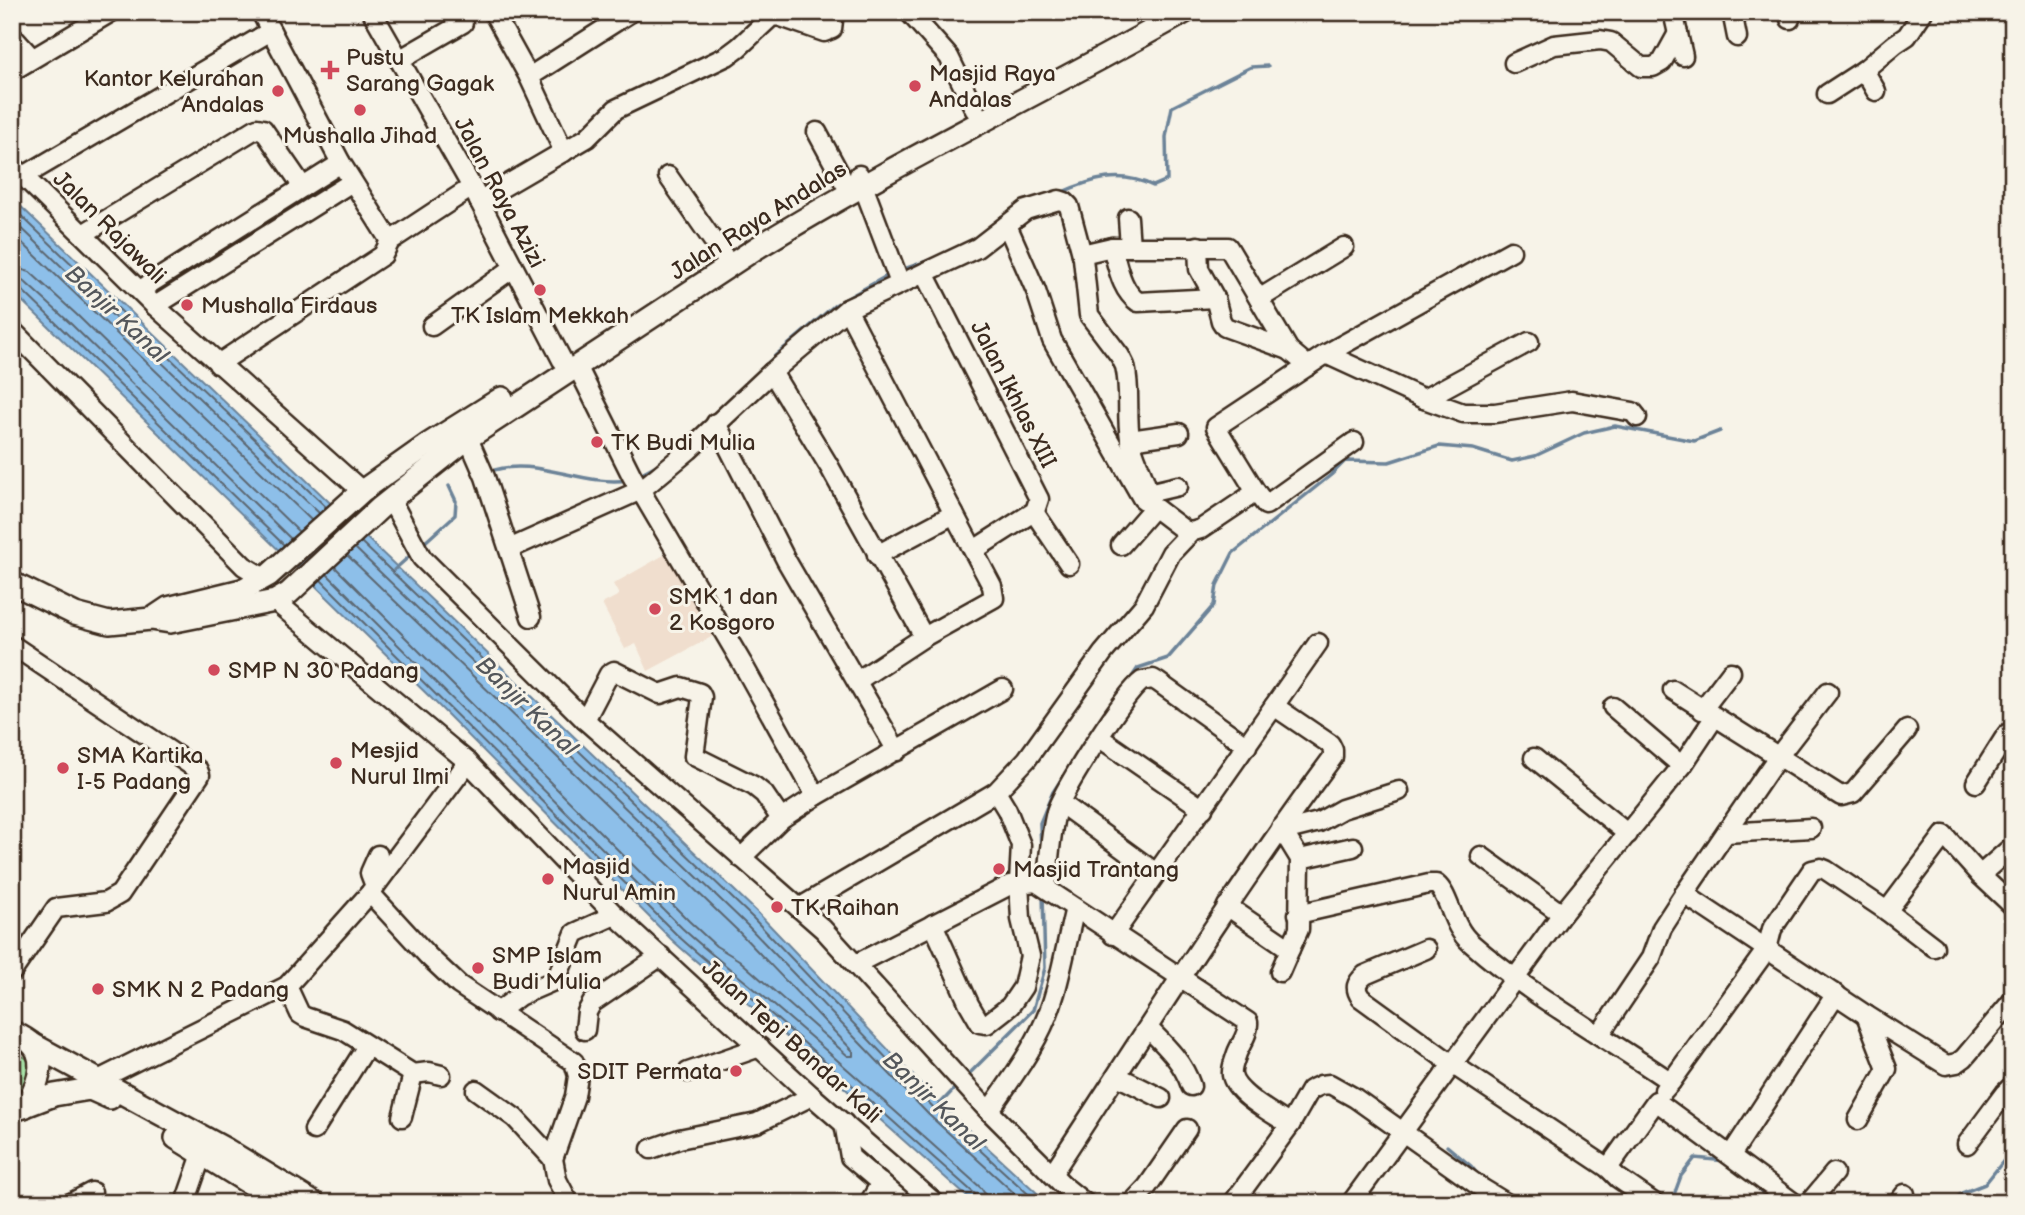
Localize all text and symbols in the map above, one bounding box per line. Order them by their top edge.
place label: Pustu Sarang Gagak [346,44,495,98]
marker: Pustu Sarang Gagak [320,60,340,80]
place label: Masjid Raya Andalas [929,60,1056,114]
place label: Kantor Kelurahan Andalas [84,65,264,119]
marker: Masjid Raya Andalas [907,78,923,94]
marker: Kantor Kelurahan Andalas [270,83,286,99]
marker: Mushalla Jihad [352,102,368,118]
street label: Jalan Raya Azizi [448,112,551,273]
place label: Mushalla Jihad [283,122,437,150]
street label: Jalan Raya Andalas [665,155,852,286]
street label: Jalan Rajawali [47,165,172,290]
water label: Banjir Kanal [59,259,175,371]
marker: TK Islam Mekkah [532,282,548,298]
place label: Mushalla Firdaus [201,292,377,320]
marker: Mushalla Firdaus [179,297,195,313]
place label: TK Islam Mekkah [451,302,629,330]
street label: Jalan Ikhlas XIII [964,316,1062,473]
place label: TK Budi Mulia [611,429,755,457]
marker: TK Budi Mulia [589,434,605,450]
place label: SMK 1 dan 2 Kosgoro [669,583,778,637]
marker: SMK 1 dan 2 Kosgoro [647,601,663,617]
water label: Banjir Kanal [470,651,585,763]
place label: SMP N 30 Padang [228,657,419,685]
marker: SMP N 30 Padang [206,662,222,678]
place label: Mesjid Nurul Ilmi [350,737,449,791]
place label: SMA Kartika I-5 Padang [77,742,204,796]
marker: Mesjid Nurul Ilmi [328,755,344,771]
marker: SMA Kartika I-5 Padang [55,760,71,776]
place label: Masjid Nurul Amin [562,853,676,907]
place label: Masjid Trantang [1013,856,1179,884]
marker: Masjid Trantang [991,861,1007,877]
marker: Masjid Nurul Amin [540,871,556,887]
place label: TK Raihan [791,894,899,922]
marker: TK Raihan [769,899,785,915]
place label: SMP Islam Budi Mulia [492,942,602,996]
street label: Jalan Tepi Bandar Kali [696,954,887,1130]
marker: SMP Islam Budi Mulia [470,960,486,976]
place label: SMK N 2 Padang [112,976,289,1004]
marker: SMK N 2 Padang [90,981,106,997]
water label: Banjir Kanal [877,1046,992,1158]
place label: SDIT Permata [577,1058,722,1086]
marker: SDIT Permata [728,1063,744,1079]

